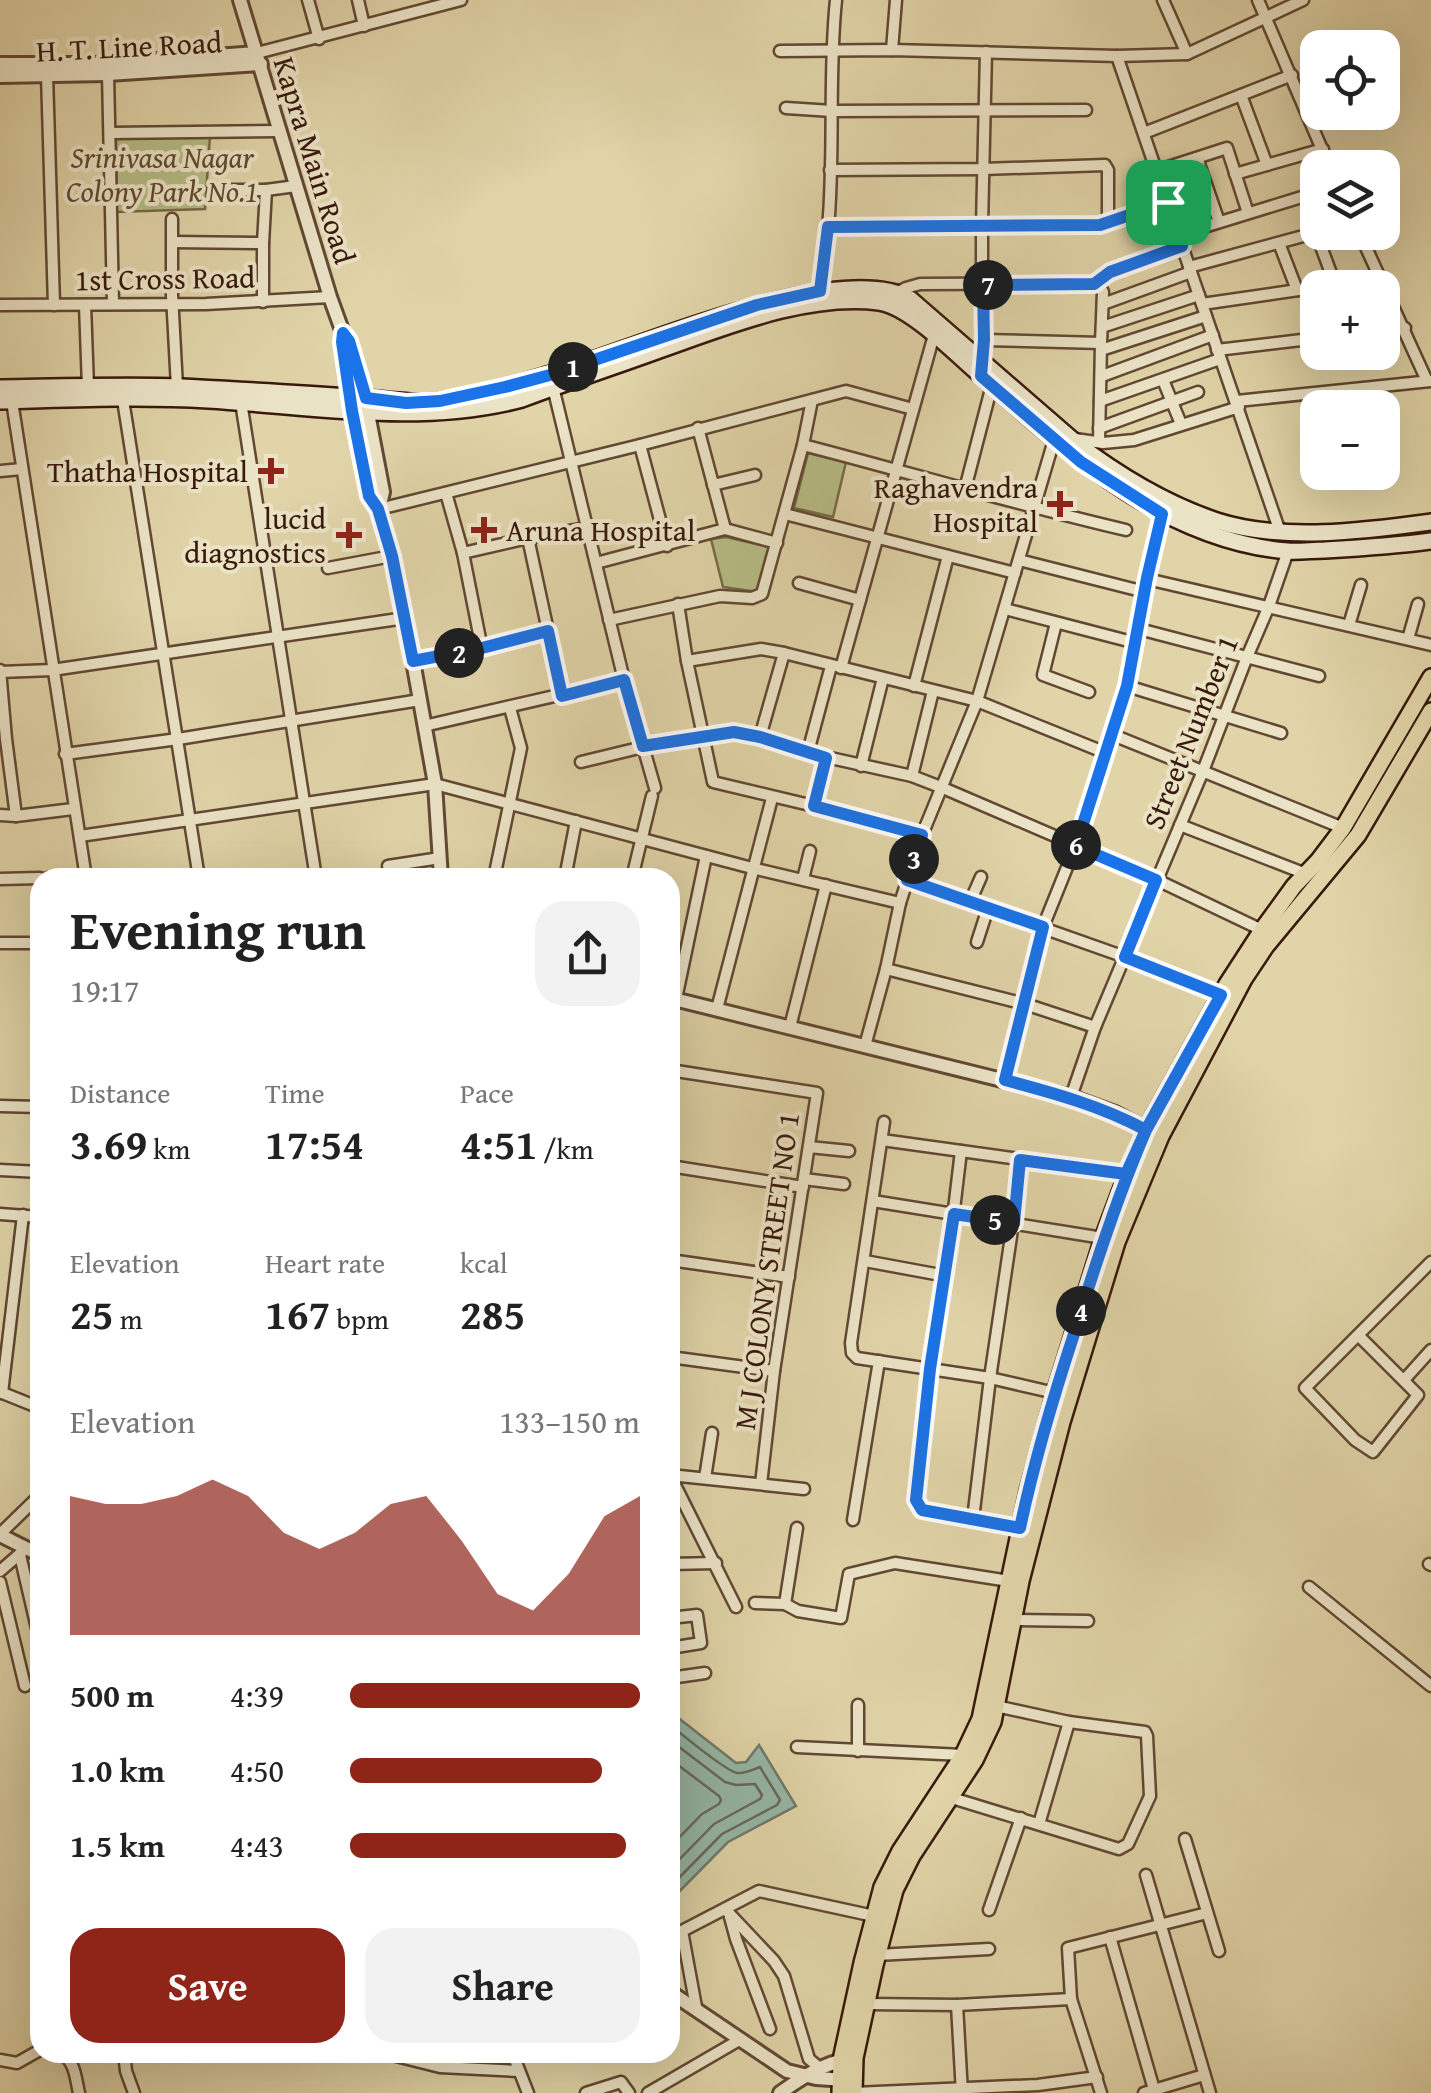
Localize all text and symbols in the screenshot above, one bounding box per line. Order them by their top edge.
street label: H. T. Line Road [35,19,223,73]
map controls [1300,30,1400,490]
button: locate [1300,30,1400,130]
street label: Kapra Main Road [263,51,367,269]
park label: Srinivasa Nagar Colony Park No.1 [66,135,258,213]
button: layers [1300,150,1400,250]
pin [1126,160,1211,245]
icon: arrive [1141,175,1196,230]
street label: 1st Cross Road [74,254,256,302]
pin: 7 [963,260,1013,310]
text: 7 [981,264,995,305]
button: + [1300,270,1400,370]
pin: 1 [548,342,598,392]
text: 1 [566,346,580,387]
button: − [1300,390,1400,490]
place label: Thatha Hospital [47,449,248,493]
marker: Thatha Hospital [258,458,284,484]
place label: Raghavendra Hospital [874,465,1038,543]
marker: Raghavendra Hospital [1047,491,1073,517]
place label: lucid diagnostics [184,496,326,574]
place label: Aruna Hospital [506,508,695,552]
marker: Aruna Hospital [471,517,497,543]
marker: lucid diagnostics [336,522,362,548]
pin: 2 [434,628,484,678]
street label: Street Number 1 [1131,628,1249,836]
text: 2 [452,632,466,673]
pin: 6 [1051,820,1101,870]
text: 6 [1069,824,1083,865]
pin: 3 [889,834,939,884]
text: 3 [907,838,921,879]
text: Evening run [70,889,366,969]
button: share [535,901,640,1006]
text: 19:17 [70,967,139,1014]
text: Distance [70,1072,170,1113]
text: Time [265,1072,325,1113]
text: Pace [460,1072,514,1113]
street label: M J COLONY STREET NO 1 [722,1109,810,1433]
text: 3.69 [70,1113,147,1174]
text: 17:54 [265,1113,364,1174]
text: 4:51 [460,1113,537,1174]
text: km [147,1128,190,1169]
text: /km [537,1128,594,1169]
pin: 5 [970,1195,1020,1245]
text: 5 [988,1199,1002,1240]
text: Elevation [70,1242,180,1283]
text: Heart rate [265,1242,385,1283]
text: kcal [460,1242,508,1283]
text: 25 [70,1283,114,1344]
text: 167 [265,1283,330,1344]
text: 285 [460,1283,525,1344]
pin: 4 [1056,1286,1106,1336]
text: 4 [1074,1290,1088,1331]
text: m [114,1298,143,1339]
text: bpm [330,1298,389,1339]
text: Elevation [70,1398,195,1445]
text: 133–150 m [499,1398,640,1445]
text: 500 m [70,1672,154,1719]
text: 4:39 [230,1672,284,1719]
text: 1.0 km [70,1747,165,1794]
text: 4:50 [230,1747,284,1794]
text: 1.5 km [70,1822,165,1869]
text: 4:43 [230,1822,284,1869]
button: Save [70,1928,345,2043]
button: Share [365,1928,640,2043]

